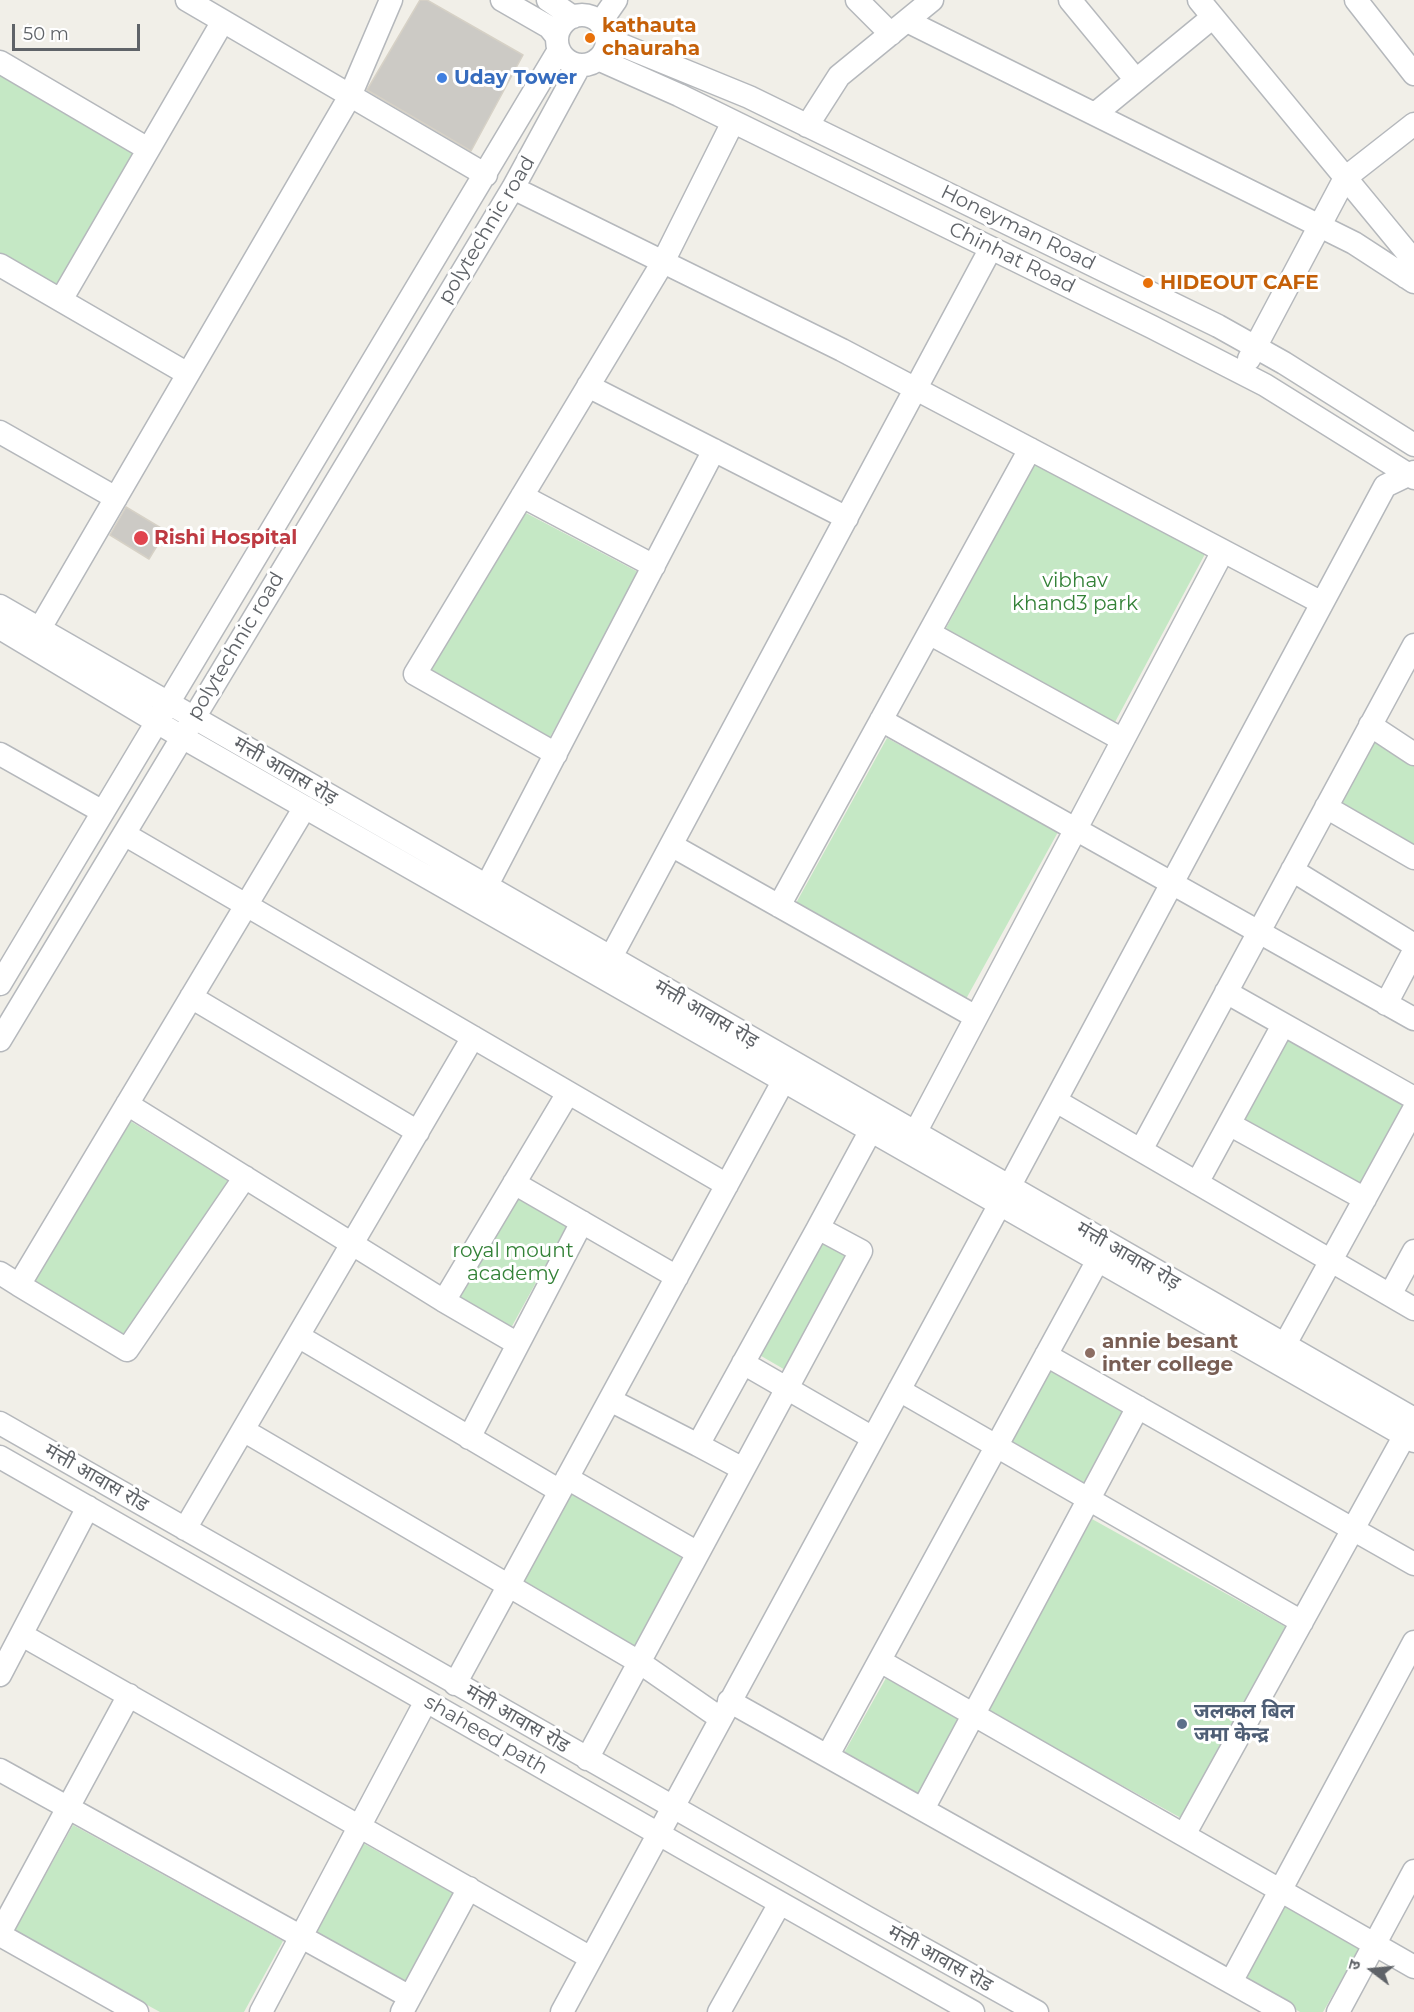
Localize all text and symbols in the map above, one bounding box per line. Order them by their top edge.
scale bar [15,12,142,50]
place label: kathauta chauraha [602,14,700,61]
text: 50 m [23,23,69,45]
marker: kathauta chauraha [583,31,597,45]
place label: Uday Tower [454,66,577,90]
marker: Uday Tower [435,71,449,85]
street label: polytechnic road [434,152,540,308]
street label: Honeyman Road [937,180,1099,276]
street label: Chinhat Road [945,217,1079,299]
place label: HIDEOUT CAFE [1160,271,1319,295]
marker: HIDEOUT CAFE [1141,276,1155,290]
place label: Rishi Hospital [154,526,297,550]
marker: Rishi Hospital [132,529,150,547]
street label: polytechnic road [183,568,289,724]
park label: vibhav khand3 park [1012,569,1138,616]
street label: मंत्ती आवास रोड़ [229,732,341,810]
street label: मंत्ती आवास रोड़ [650,975,762,1053]
street label: मंत्ती आवास रोड़ [1072,1217,1184,1295]
park label: royal mount academy [452,1239,574,1286]
place label: annie besant inter college [1102,1330,1238,1377]
marker: annie besant inter college [1083,1346,1097,1360]
street label: मंत्ती आवास रोड [40,1439,152,1517]
street label: मंत्ती आवास रोड [461,1680,573,1758]
street label: shaheed path [420,1690,552,1780]
place label: जलकल बिल जमा केन्द्र [1194,1700,1295,1747]
marker: जलकल बिल जमा केन्द्र [1175,1717,1189,1731]
street label: मंत्ती आवास रोड [884,1920,996,1998]
north arrow [1342,1940,1402,2000]
text: उ [1344,1958,1365,1972]

